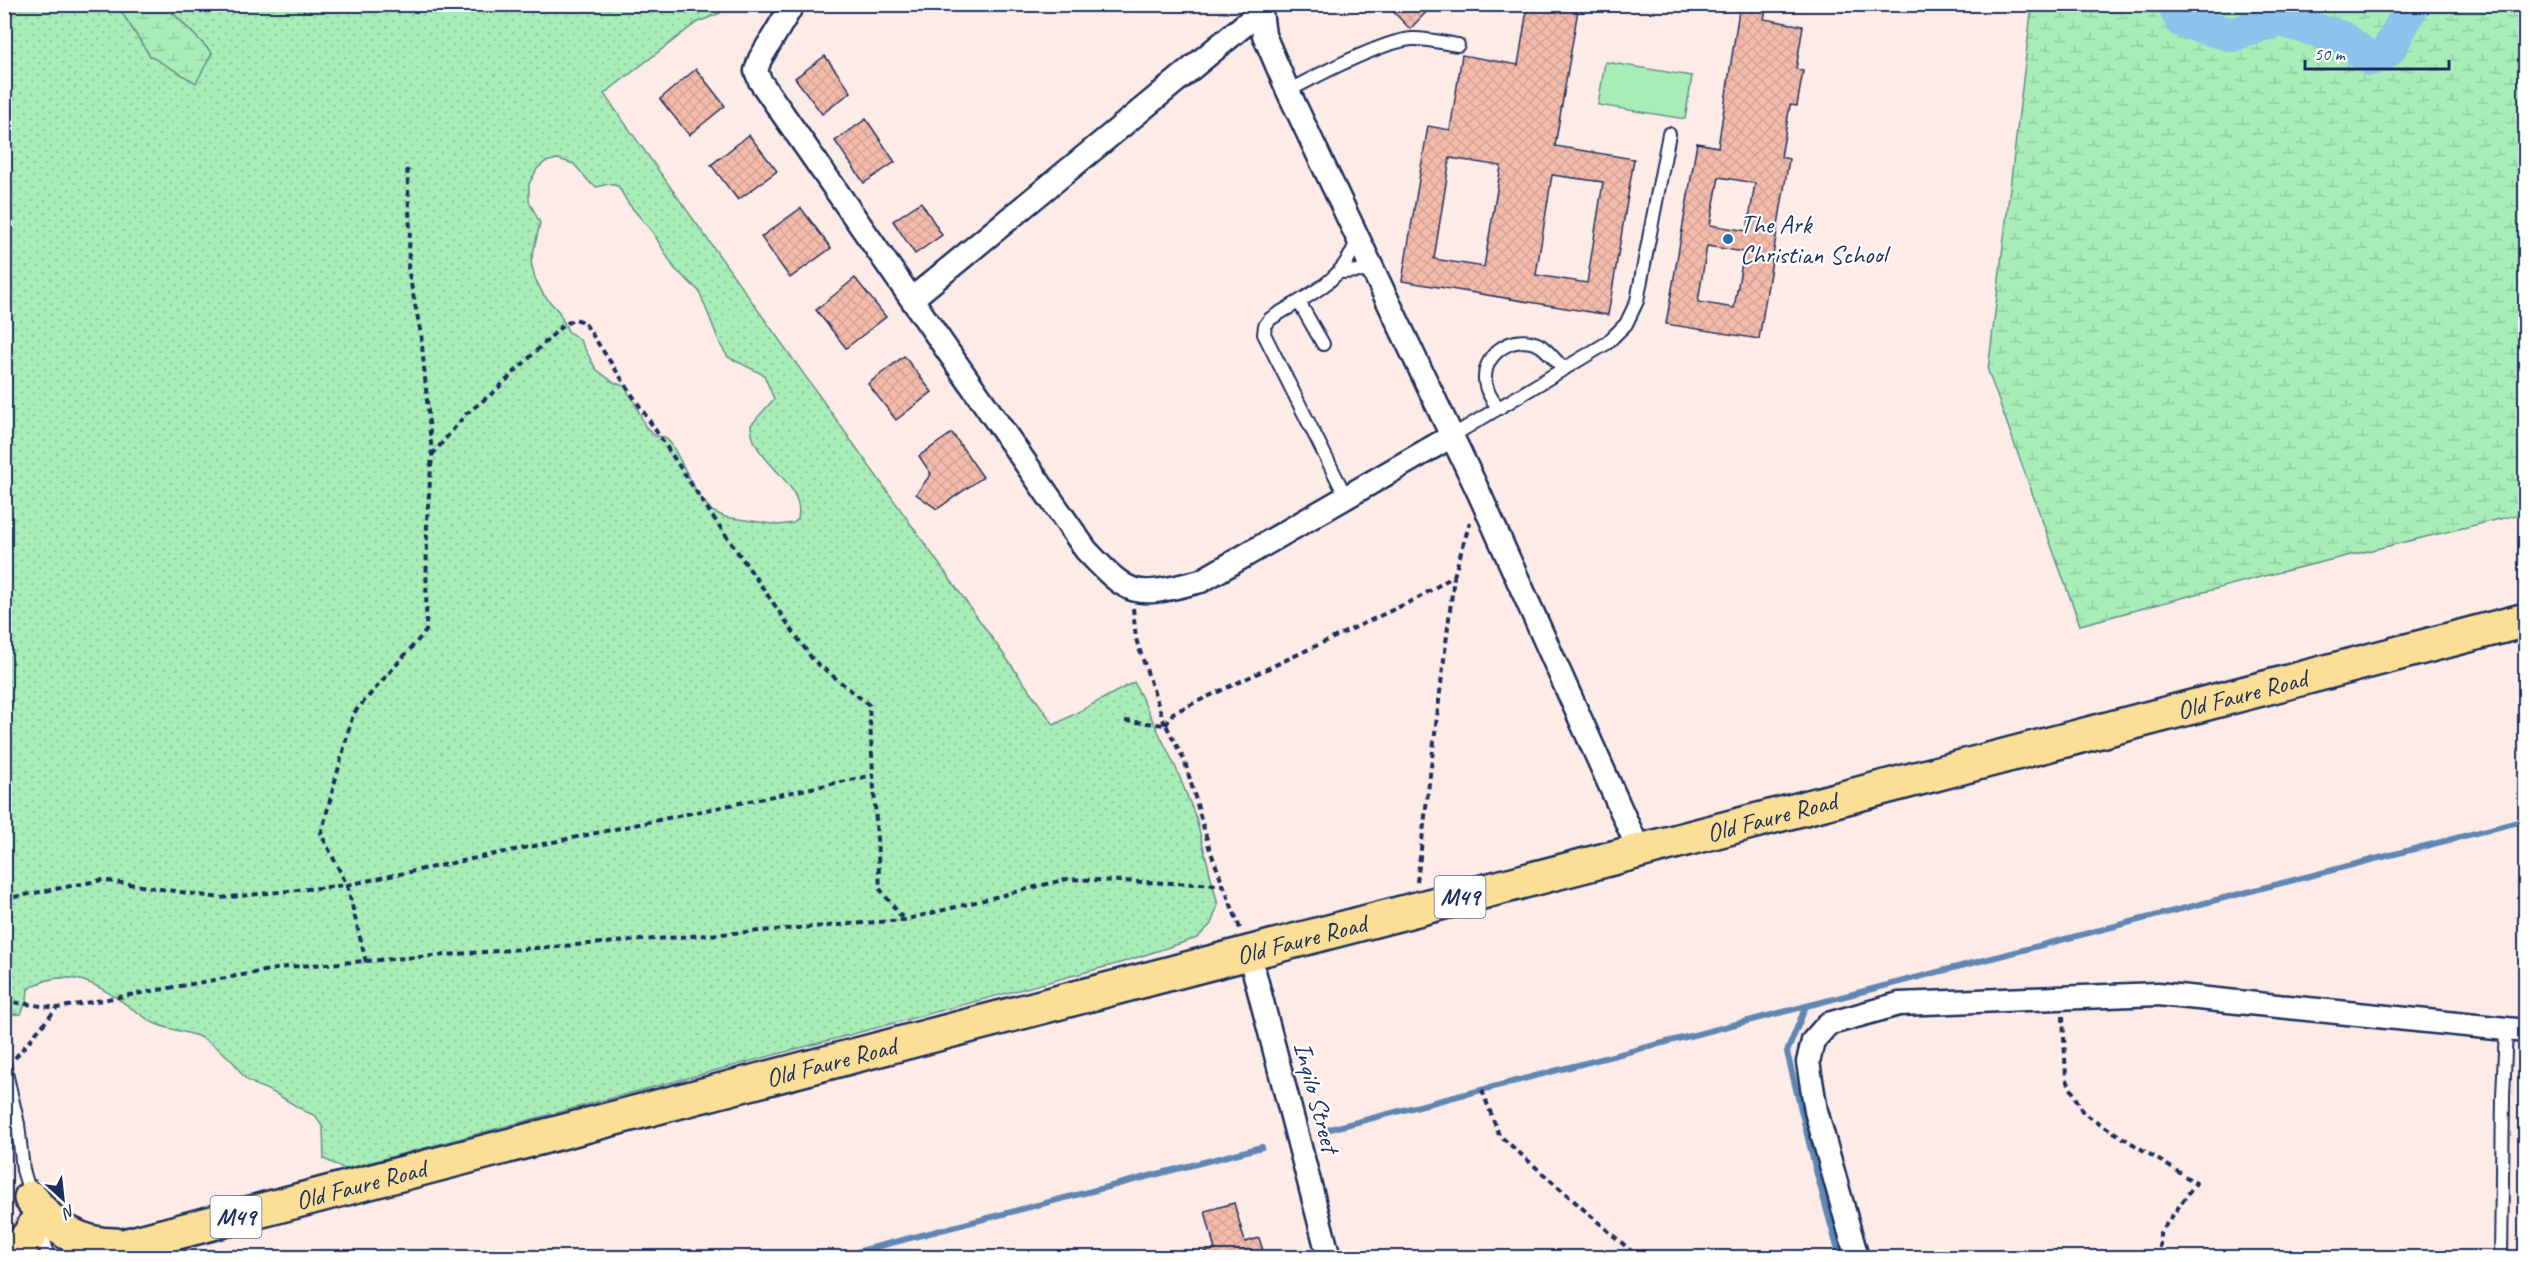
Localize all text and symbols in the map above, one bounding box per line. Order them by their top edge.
scale bar [2305,33,2449,71]
text: 50 m [2314,43,2347,65]
place label: The Ark Christian School [1740,208,1891,271]
marker: The Ark Christian School [1721,232,1735,246]
street label: Old Faure Road [2173,661,2314,727]
street label: Old Faure Road [1703,783,1844,850]
road number: M49 [1434,876,1486,918]
street label: Old Faure Road [1233,906,1374,972]
street label: Old Faure Road [762,1029,903,1095]
street label: Inqilo Street [1286,1038,1348,1159]
street label: Old Faure Road [292,1151,433,1218]
north arrow [33,1169,93,1229]
road number: M49 [210,1196,262,1238]
text: N [58,1200,78,1224]

